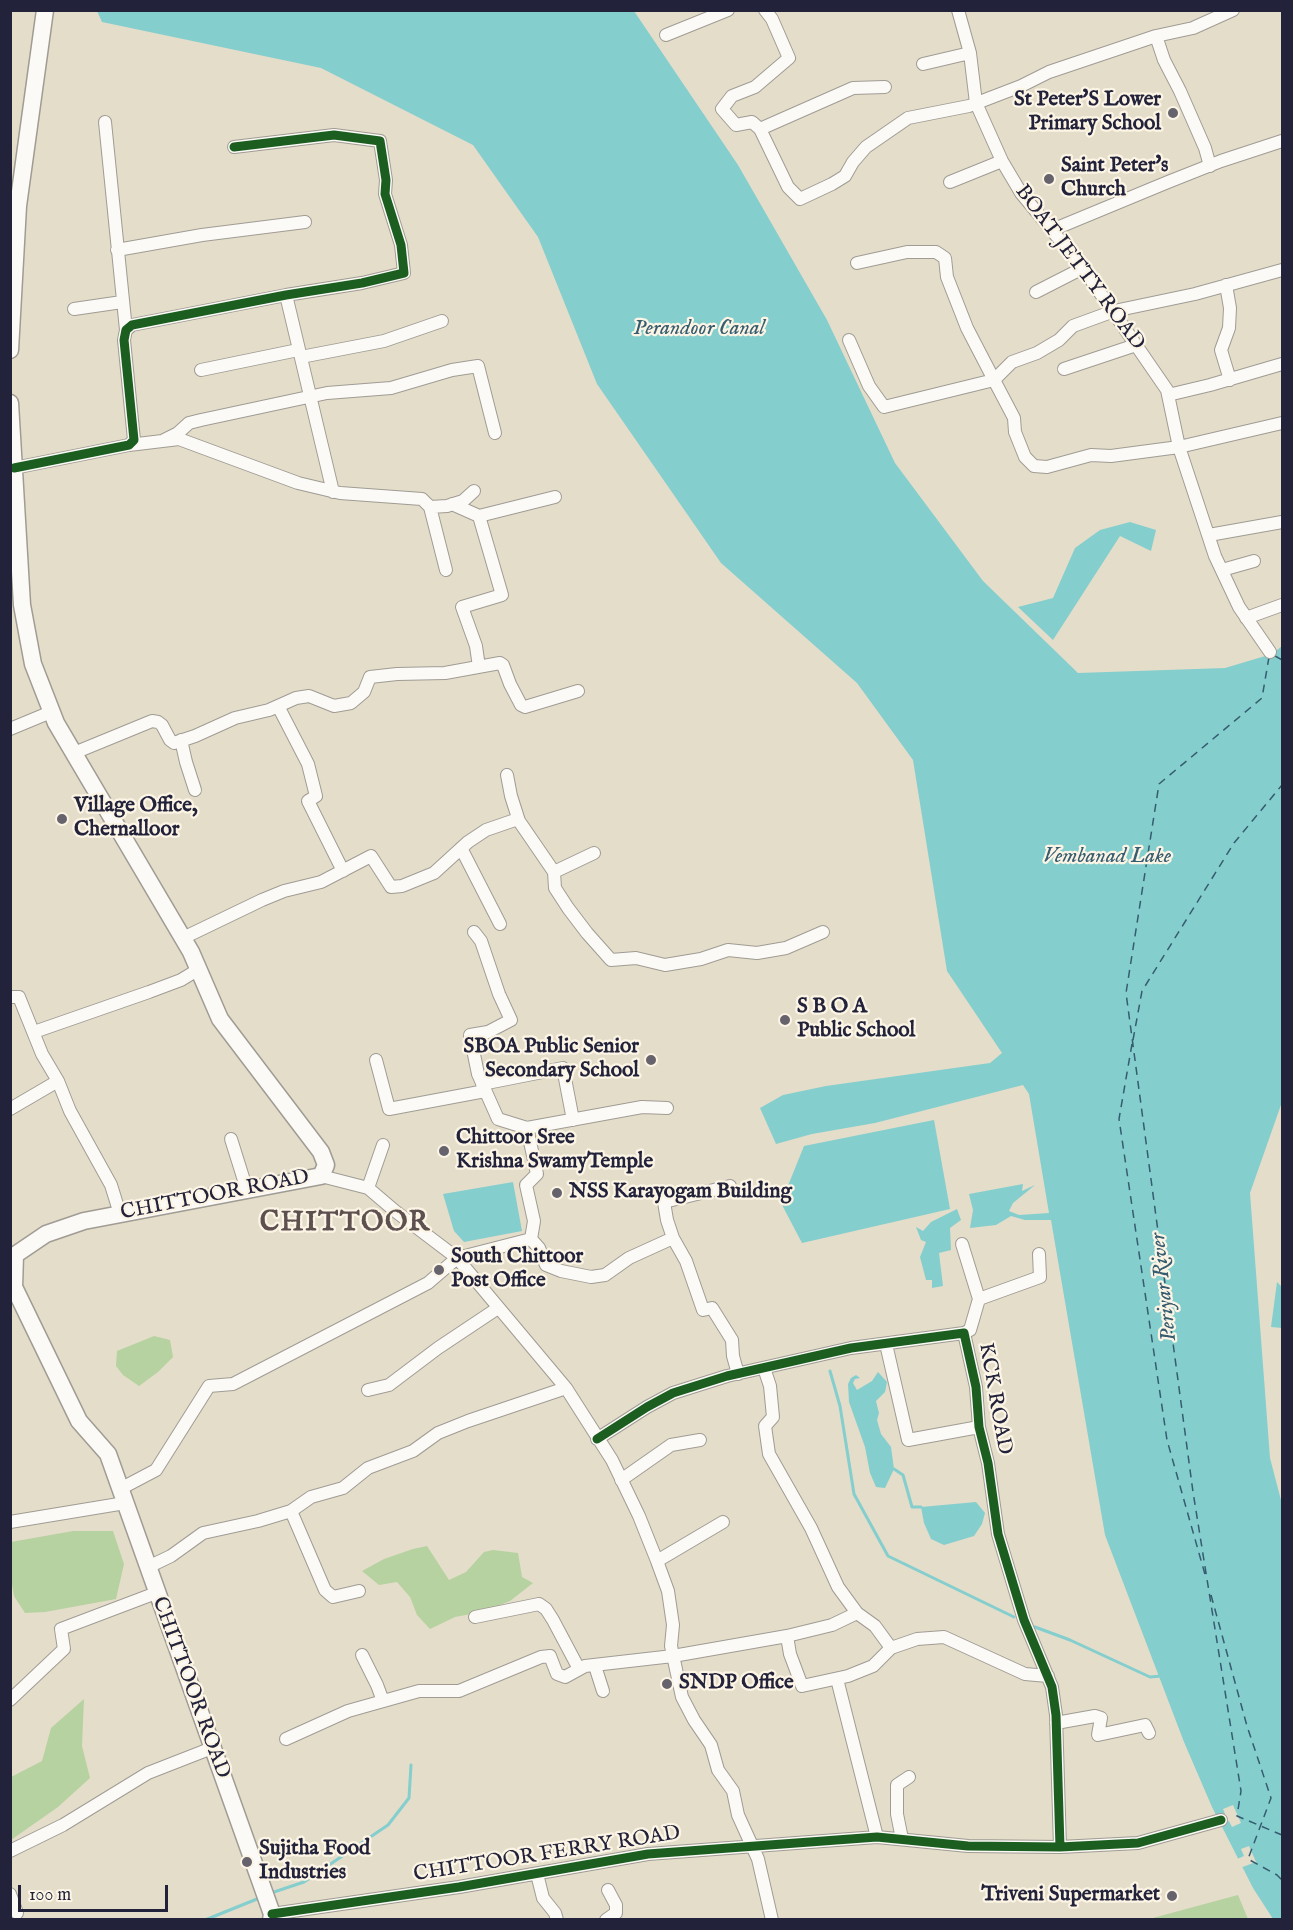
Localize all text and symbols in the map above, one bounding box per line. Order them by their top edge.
place label: St Peter'S Lower Primary School [1014,88,1161,138]
marker: St Peter'S Lower Primary School [1166,106,1180,120]
place label: Saint Peter's Church [1061,154,1168,204]
marker: Saint Peter's Church [1042,172,1056,186]
street label: BOAT JETTY ROAD [1009,180,1149,356]
water label: Perandoor Canal [633,316,765,342]
place label: Village Office, Chernalloor [74,794,198,844]
marker: Village Office, Chernalloor [55,812,69,826]
water label: Vembanad Lake [1043,844,1171,870]
place label: S B O A Public School [797,995,915,1045]
marker: S B O A Public School [778,1013,792,1027]
place label: SBOA Public Senior Secondary School [464,1035,639,1085]
marker: SBOA Public Senior Secondary School [644,1053,658,1067]
place label: Chittoor Sree Krishna SwamyTemple [456,1126,653,1176]
marker: Chittoor Sree Krishna SwamyTemple [437,1144,451,1158]
street label: CHITTOOR ROAD [119,1165,311,1227]
place label: NSS Karayogam Building [569,1180,792,1206]
marker: NSS Karayogam Building [550,1186,564,1200]
district label: CHITTOOR [260,1208,430,1240]
water label: Periyar River [1146,1231,1184,1343]
place label: South Chittoor Post Office [451,1245,583,1295]
marker: South Chittoor Post Office [432,1263,446,1277]
street label: KCK ROAD [972,1341,1016,1457]
street label: CHITTOOR ROAD [145,1594,235,1782]
place label: SNDP Office [679,1671,794,1697]
marker: SNDP Office [660,1677,674,1691]
street label: CHITTOOR FERRY ROAD [412,1821,682,1889]
place label: Sujitha Food Industries [259,1837,370,1887]
marker: Sujitha Food Industries [240,1855,254,1869]
scale bar [21,1873,171,1911]
place label: Triveni Supermarket [982,1883,1160,1909]
text: 100 m [29,1884,71,1907]
marker: Triveni Supermarket [1165,1889,1179,1903]

